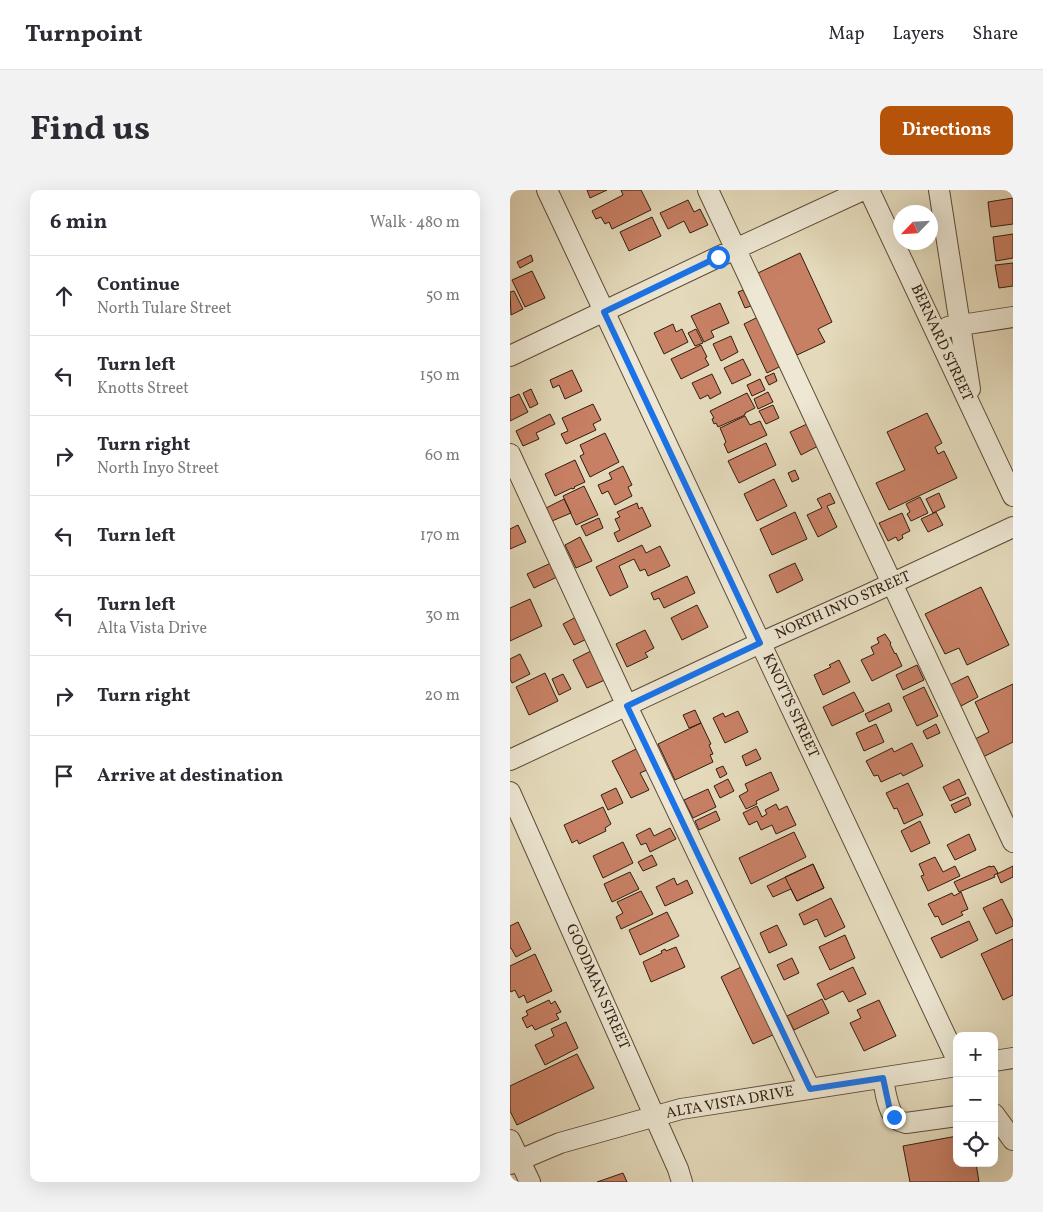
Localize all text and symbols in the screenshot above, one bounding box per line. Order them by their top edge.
text: Turnpoint [25,18,143,52]
text: Map [828,22,864,47]
text: Layers [892,22,944,47]
text: Share [972,22,1018,47]
text: Find us [30,106,150,154]
button: Directions [880,106,1013,155]
north arrow [893,205,938,250]
text: 6 min [50,208,107,237]
text: Walk · 480 m [370,212,460,234]
route start [707,246,730,269]
text: Continue [97,272,180,298]
street label: BERNARD STREET [905,281,977,405]
icon: ahead [50,282,78,310]
text: 50 m [426,285,460,307]
text: North Tulare Street [97,298,232,320]
text: Turn left [97,352,176,378]
icon: left [50,362,78,390]
text: 150 m [419,365,460,387]
text: Knotts Street [97,378,189,400]
text: Turn right [97,432,190,458]
icon: right [50,442,78,470]
text: 60 m [425,445,460,467]
text: North Inyo Street [97,458,219,480]
icon: left [50,522,78,550]
text: Turn left [97,523,176,549]
text: 170 m [420,525,460,547]
street label: NORTH INYO STREET [772,567,914,645]
text: Turn left [97,592,176,618]
icon: left [50,602,78,630]
text: 30 m [425,605,460,627]
text: Alta Vista Drive [97,618,207,640]
street label: KNOTTS STREET [757,650,824,762]
icon: right [50,682,78,710]
text: Turn right [97,683,190,709]
text: 20 m [425,685,460,707]
icon: arrive [50,762,78,790]
text: Arrive at destination [97,763,283,789]
street label: GOODMAN STREET [560,921,634,1053]
map controls [953,1032,998,1167]
button: + [953,1032,998,1077]
button: − [953,1077,998,1122]
street label: ALTA VISTA DRIVE [664,1081,796,1125]
route end [883,1106,906,1129]
button: locate [953,1122,998,1167]

